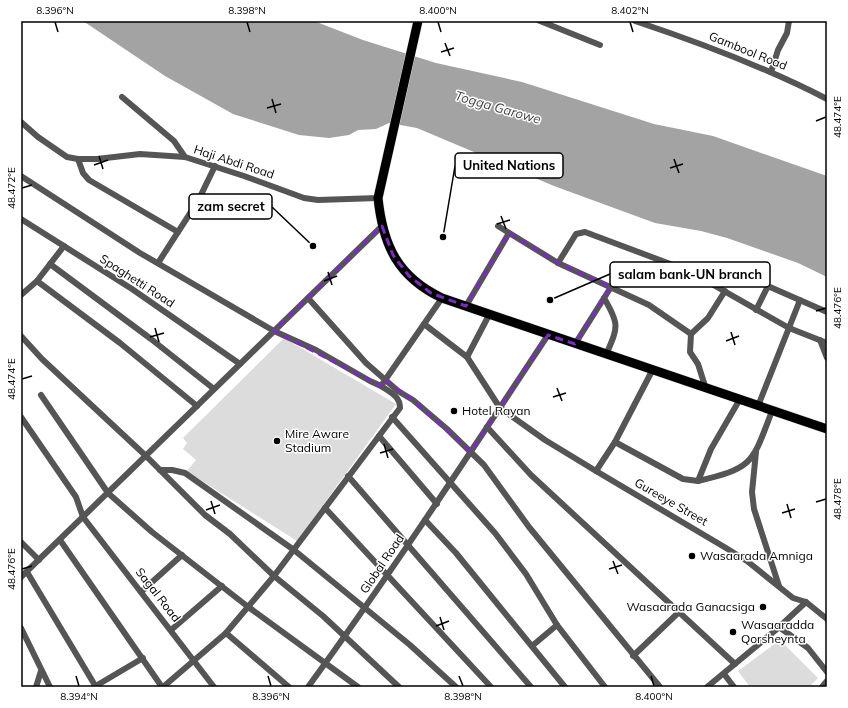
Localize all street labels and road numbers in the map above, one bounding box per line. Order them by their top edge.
street label: Gambool Road [707,28,789,73]
street label: Haji Abdi Road [192,141,276,182]
street label: Spaghetti Road [97,251,178,310]
street label: Gureeye Street [632,475,711,529]
street label: Global Road [356,531,407,596]
street label: Sagal Road [133,565,184,625]

